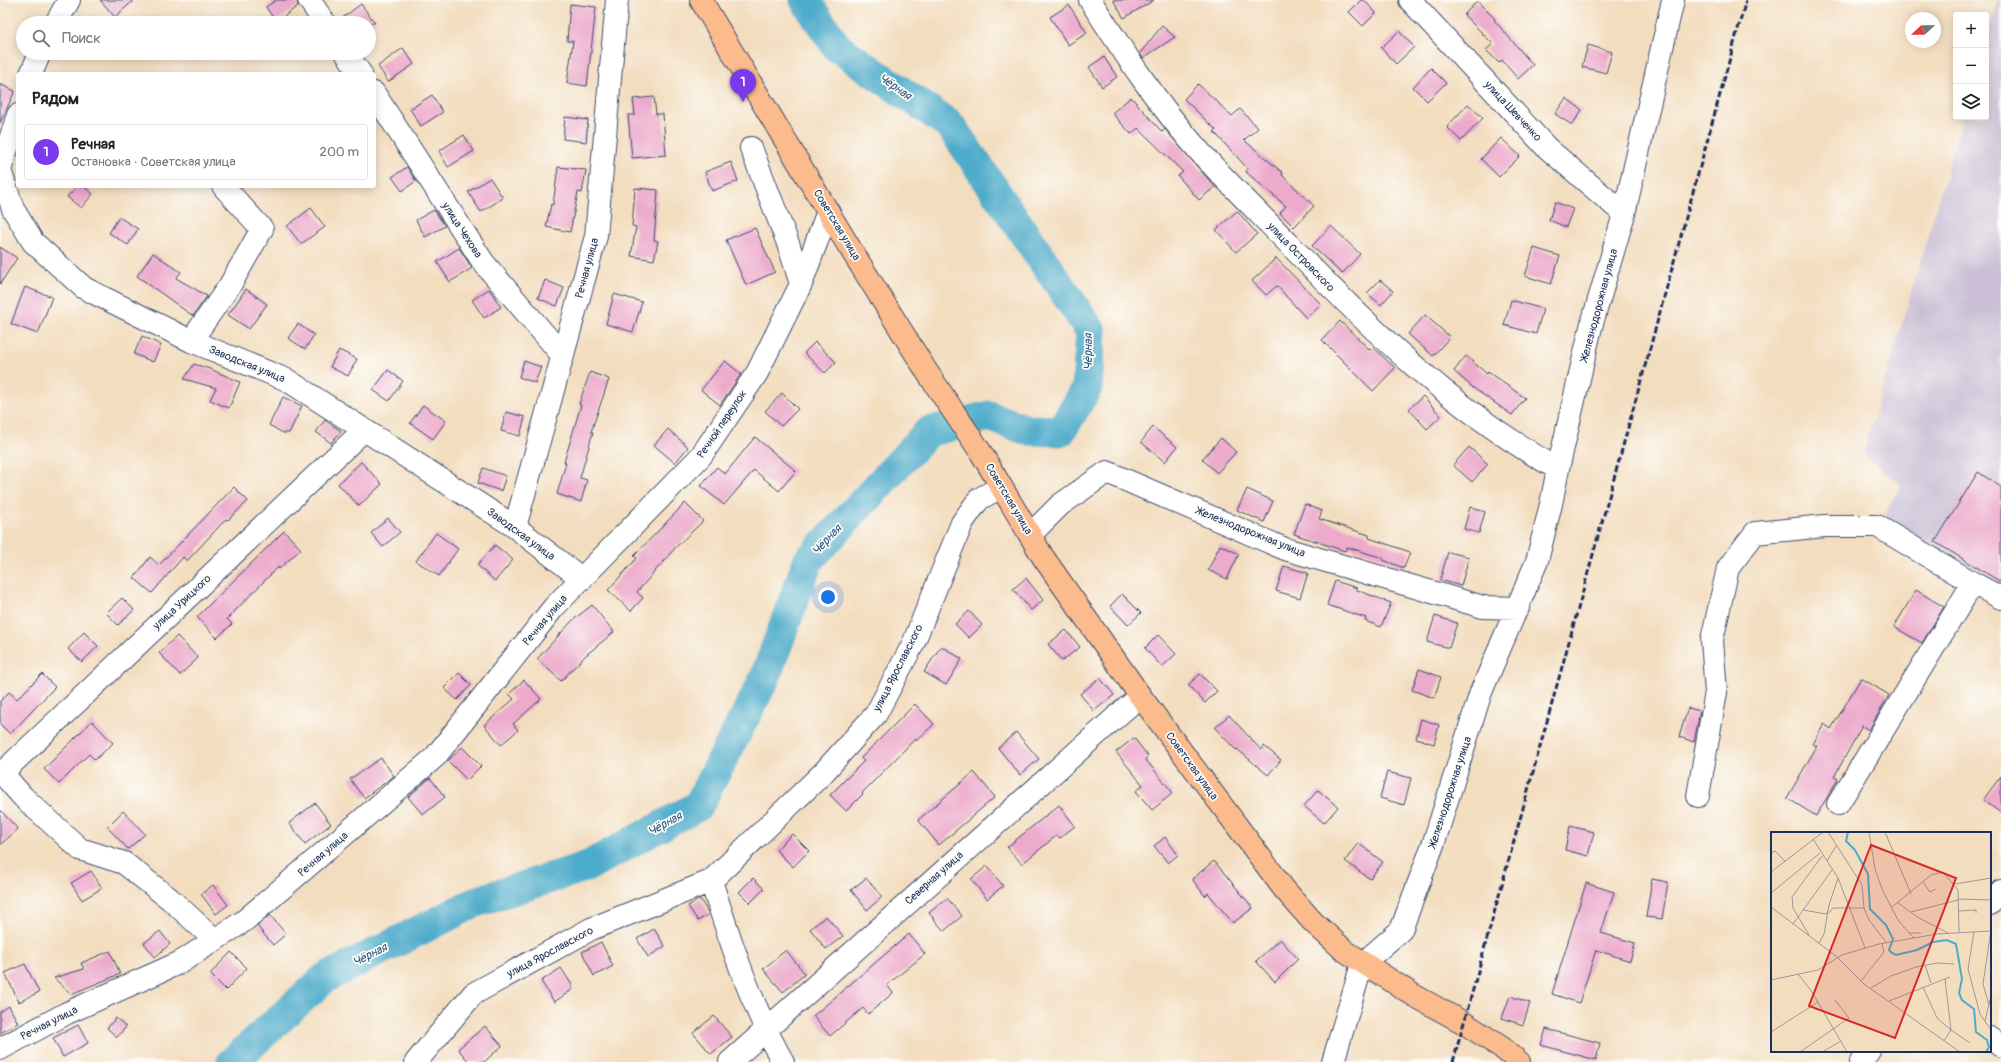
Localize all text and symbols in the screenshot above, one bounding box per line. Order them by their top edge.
north arrow [1905,12,1941,48]
map controls [1953,12,1989,120]
button: + [1953,12,1989,48]
search box [16,16,376,60]
icon: search [30,27,52,49]
text: Поиск [62,29,101,48]
button: − [1953,48,1989,84]
pin: 1 [730,69,756,102]
water label: Чёрная [876,70,915,104]
street label: улица Шевченко [1481,77,1544,144]
button: layers [1953,84,1989,120]
text: Рядом [32,88,79,109]
text: Речная [71,135,115,154]
text: 1 [43,144,49,160]
text: 200 m [320,144,359,160]
text: Остановка · Советская улица [71,154,236,170]
street label: Советская улица [811,187,863,263]
street label: улица Чехова [439,199,485,260]
street label: улица Островского [1264,219,1337,294]
street label: Речная улица [573,236,601,300]
street label: Железнодорожная улица [1577,247,1620,365]
water label: Чёрная [1081,332,1096,370]
street label: Заводская улица [207,343,287,385]
street label: Речной переулок [694,387,750,460]
street label: Советская улица [983,461,1035,537]
street label: Железнодорожная улица [1193,503,1307,560]
street label: Заводская улица [484,505,558,563]
water label: Чёрная [809,521,846,558]
street label: улица Урицкого [150,572,214,633]
your location [818,587,838,607]
street label: Речная улица [520,592,570,648]
street label: улица Ярославского [870,622,926,715]
street label: Советская улица [1163,730,1221,802]
street label: Железнодорожная улица [1425,735,1474,851]
water label: Чёрная [645,808,686,839]
street label: Речная улица [295,829,351,879]
inset map [1771,832,1991,1052]
street label: Северная улица [902,848,966,908]
street label: улица Ярославского [504,924,595,981]
water label: Чёрная [350,939,391,970]
street label: Речная улица [18,1003,80,1043]

